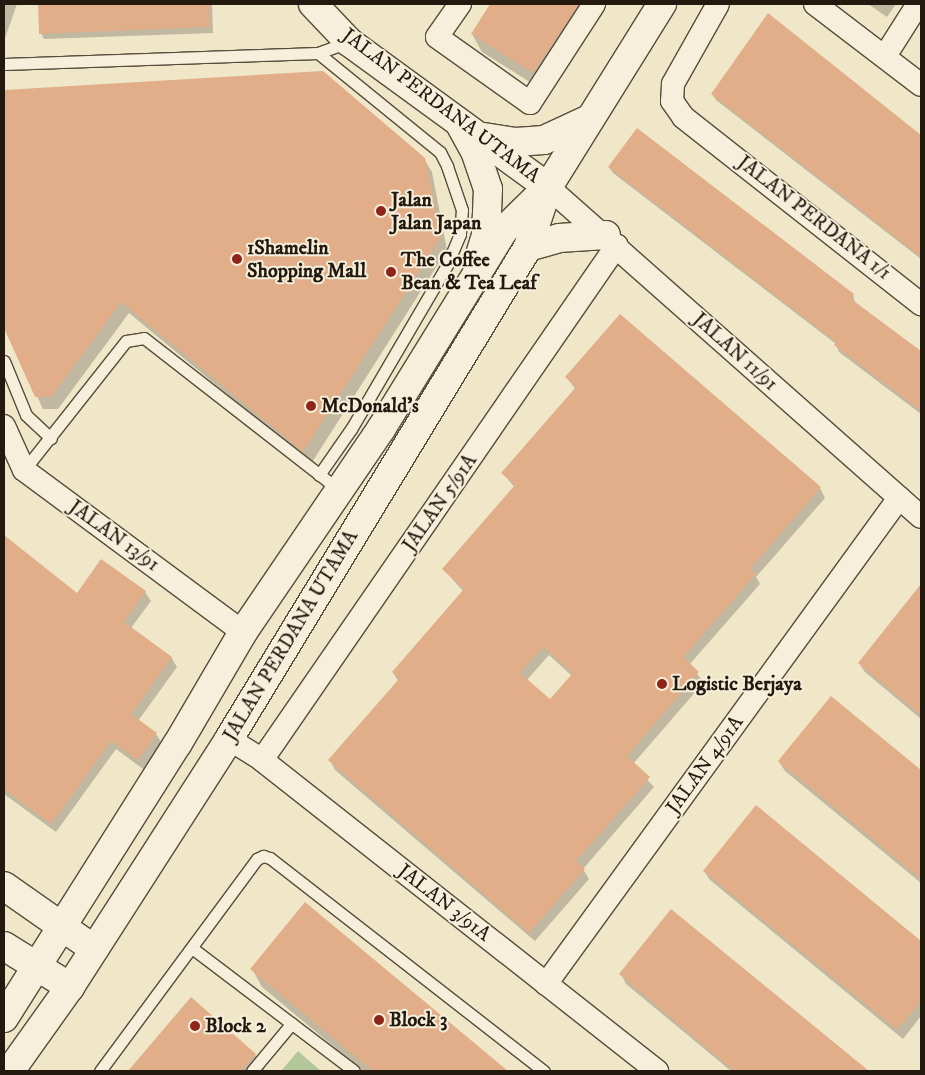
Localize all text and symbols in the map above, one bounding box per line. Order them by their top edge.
street label: JALAN PERDANA UTAMA [337,24,545,188]
street label: JALAN PERDANA 1/1 [732,151,896,285]
place label: Jalan Jalan Japan [391,188,481,235]
marker: Jalan Jalan Japan [375,205,387,217]
place label: 1Shamelin Shopping Mall [247,236,366,283]
place label: The Coffee Bean & Tea Leaf [401,248,537,295]
marker: 1Shamelin Shopping Mall [231,253,243,265]
marker: The Coffee Bean & Tea Leaf [385,266,397,278]
street label: JALAN 11/91 [688,308,782,396]
place label: McDonald's [321,394,419,418]
marker: McDonald's [305,400,317,412]
street label: JALAN 5/91A [398,450,482,556]
street label: JALAN 13/91 [64,495,164,577]
street label: JALAN PERDANA UTAMA [218,526,364,746]
place label: Logistic Berjaya [672,672,802,696]
marker: Logistic Berjaya [656,678,668,690]
street label: JALAN 4/91A [661,711,749,819]
street label: JALAN 3/91A [393,859,495,947]
place label: Block 3 [389,1008,447,1032]
place label: Block 2 [205,1014,266,1038]
marker: Block 3 [373,1014,385,1026]
marker: Block 2 [189,1020,201,1032]

